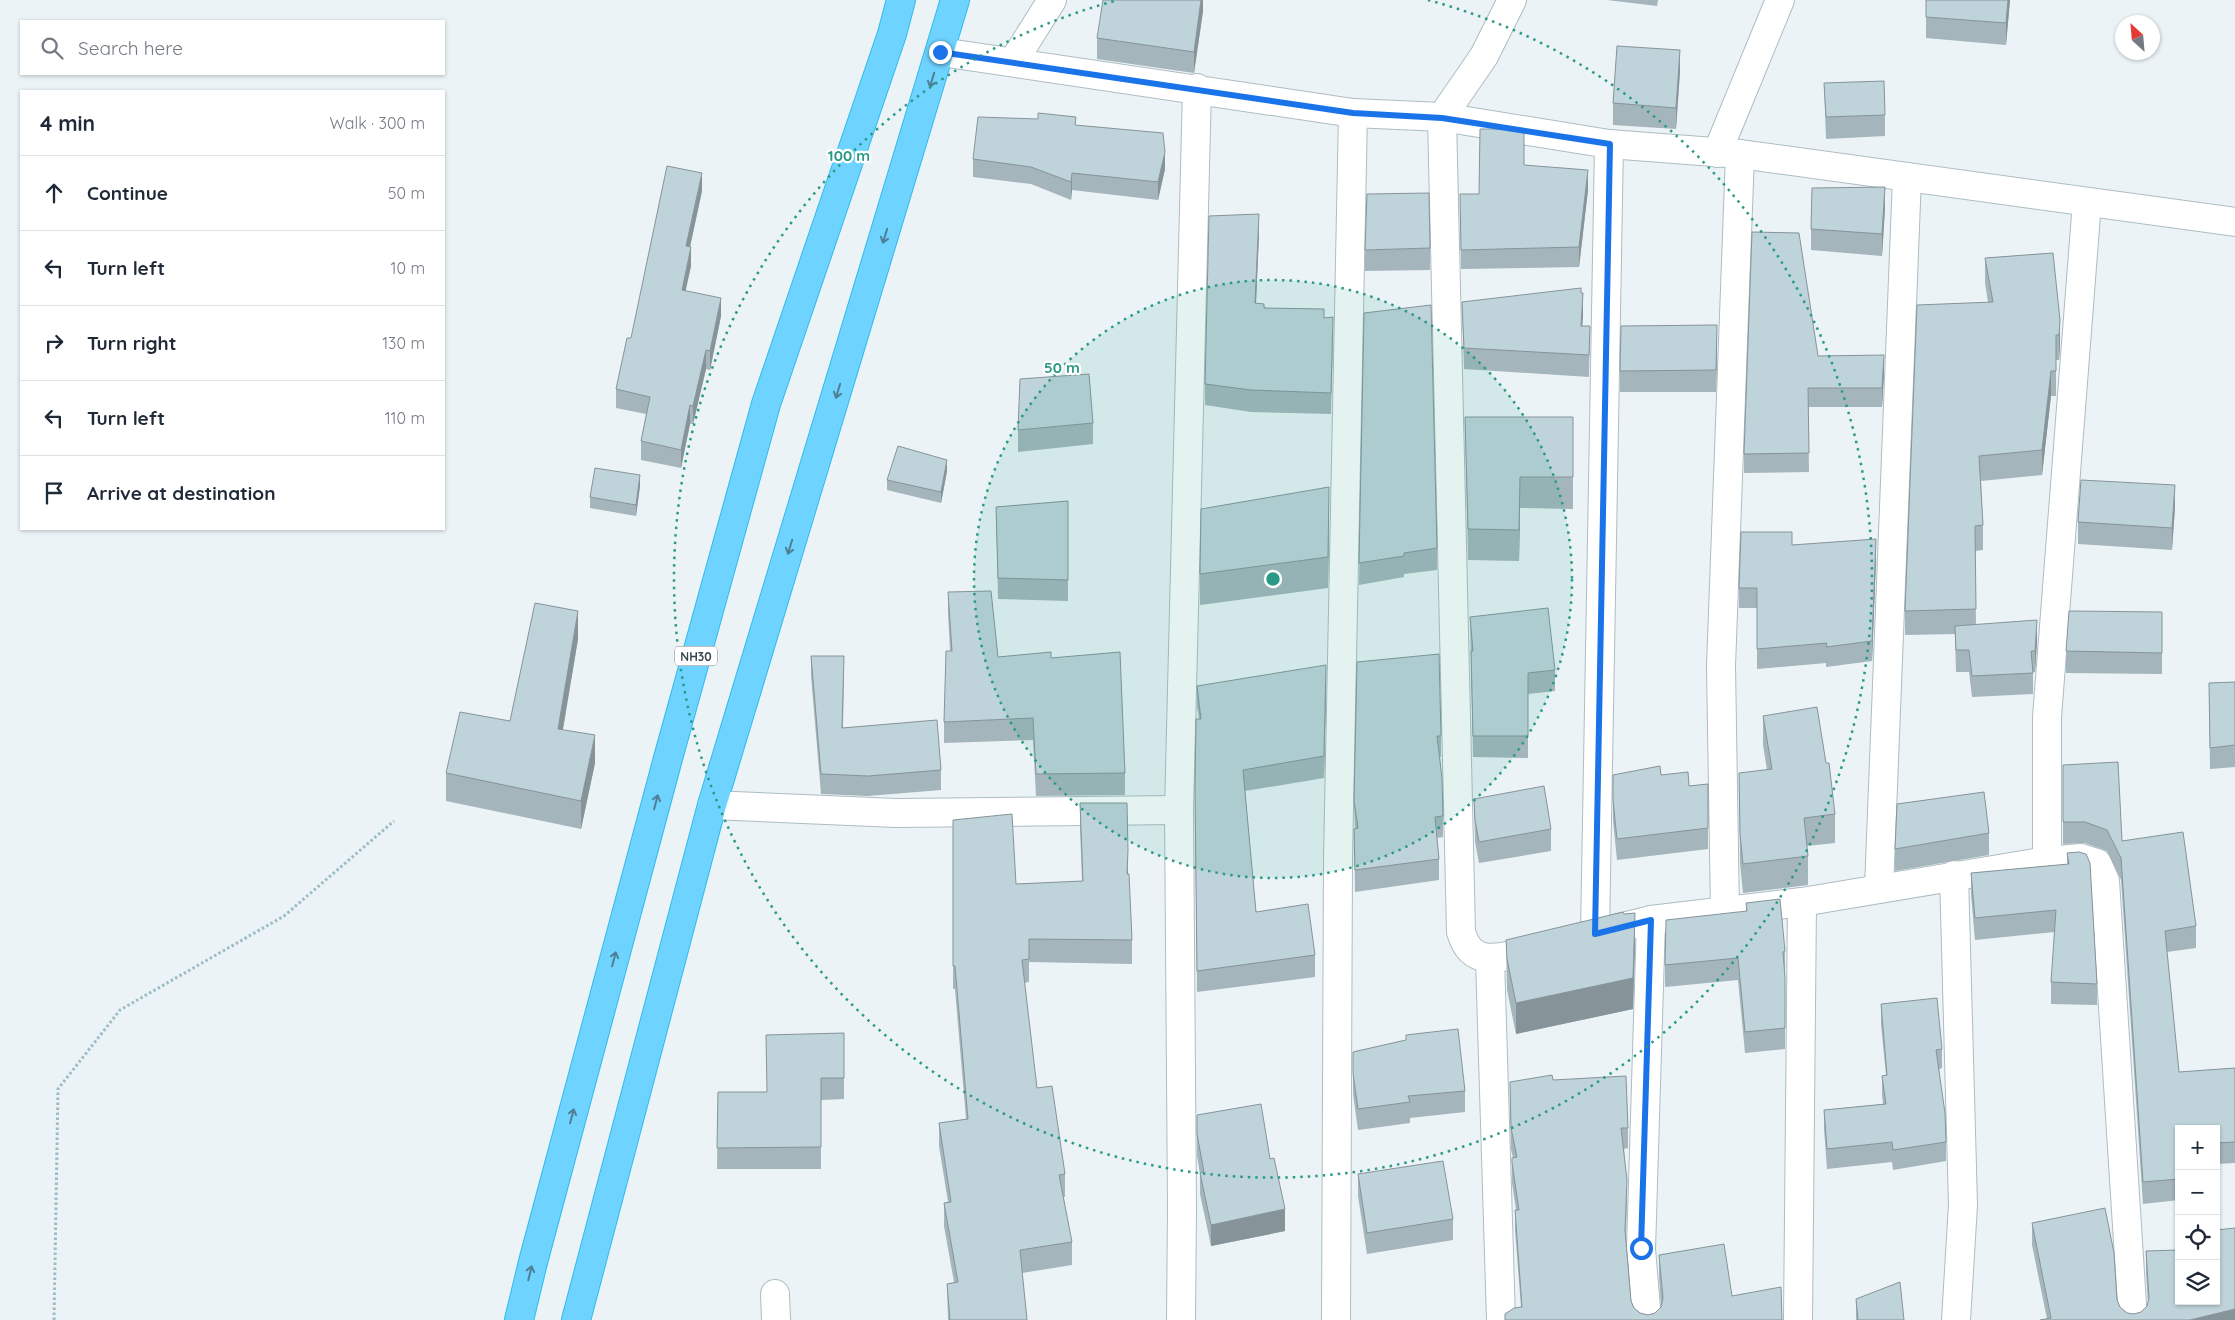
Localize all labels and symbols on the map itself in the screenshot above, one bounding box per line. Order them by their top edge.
north arrow [2115,15,2160,60]
route end [929,41,952,64]
one-way arrow [926,72,936,88]
text: 100 m [828,146,870,165]
one-way arrow [879,228,889,244]
text: 50 m [1044,358,1080,377]
one-way arrow [832,383,842,399]
one-way arrow [785,539,795,555]
centre of rings [1264,570,1282,588]
road number: NH30 [675,646,717,666]
one-way arrow [652,794,662,810]
one-way arrow [610,951,619,967]
one-way arrow [568,1108,577,1124]
route start [1630,1237,1653,1260]
one-way arrow [526,1265,535,1281]

